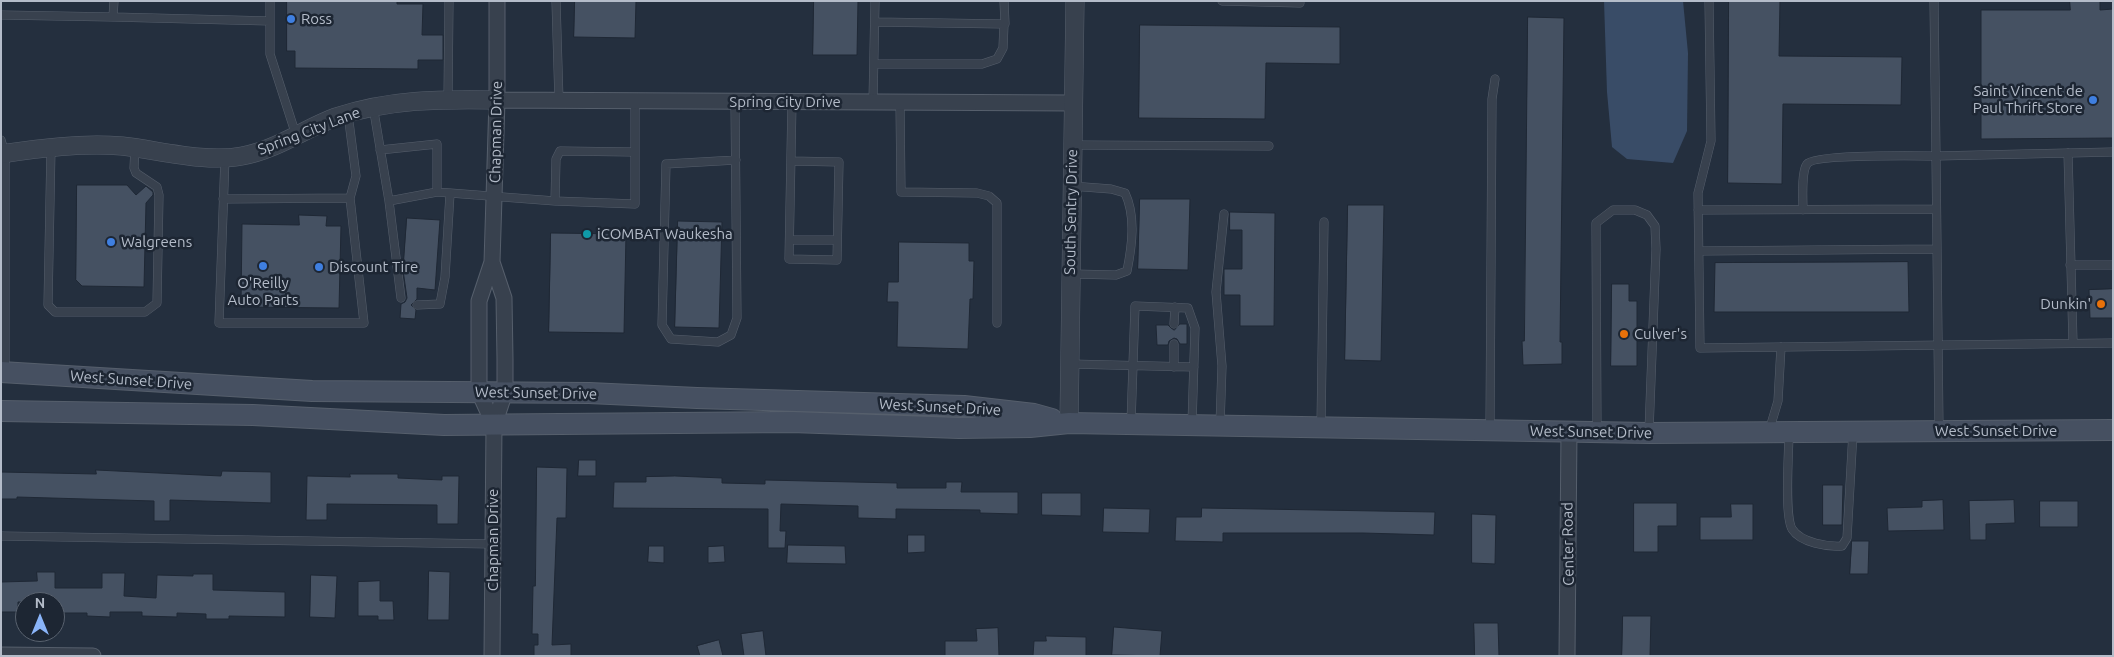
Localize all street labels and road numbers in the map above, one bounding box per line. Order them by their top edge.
street label: Chapman Drive [486,81,506,183]
street label: Spring City Drive [729,93,841,111]
street label: Spring City Lane [255,103,363,159]
street label: South Sentry Drive [1061,149,1081,275]
street label: West Sunset Drive [69,367,193,393]
street label: West Sunset Drive [475,383,597,403]
street label: West Sunset Drive [878,395,1002,419]
street label: West Sunset Drive [1530,422,1652,442]
street label: West Sunset Drive [1935,422,2057,440]
street label: Chapman Drive [484,489,502,591]
street label: Center Road [1558,502,1578,586]

